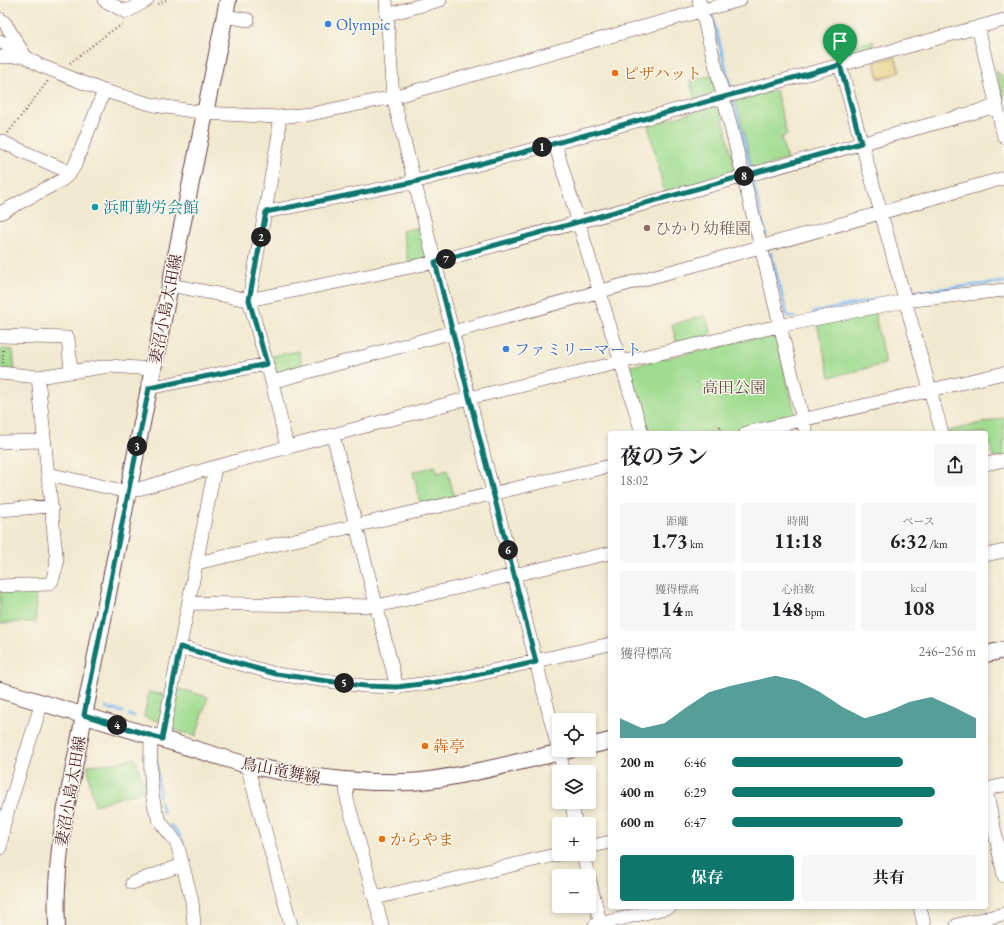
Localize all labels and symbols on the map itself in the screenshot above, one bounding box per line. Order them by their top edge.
place label: Olympic [336,14,390,35]
marker: Olympic [323,19,333,29]
pin [823,24,857,65]
place label: ピザハット [623,63,702,84]
marker: ピザハット [610,68,620,78]
pin: 1 [532,137,552,157]
pin: 8 [734,166,754,186]
place label: 浜町勤労会館 [103,197,199,218]
marker: 浜町勤労会館 [90,202,100,212]
place label: ひかり幼稚園 [655,218,751,239]
marker: ひかり幼稚園 [642,223,652,233]
pin: 2 [251,227,271,247]
pin: 7 [436,249,456,269]
street label: 妻沼小島太田線 [144,252,186,366]
place label: ファミリーマート [514,339,642,360]
marker: ファミリーマート [501,344,511,354]
park label: 高田公園 [702,377,766,398]
pin: 3 [127,436,147,456]
pin: 6 [498,540,518,560]
pin: 5 [334,673,354,693]
pin: 4 [107,715,127,735]
street label: 妻沼小島太田線 [50,734,91,848]
place label: 犇亭 [433,736,465,757]
marker: 犇亭 [420,741,430,751]
street label: 鳥山竜舞線 [240,753,322,788]
place label: からやま [390,829,454,850]
marker: からやま [377,834,387,844]

